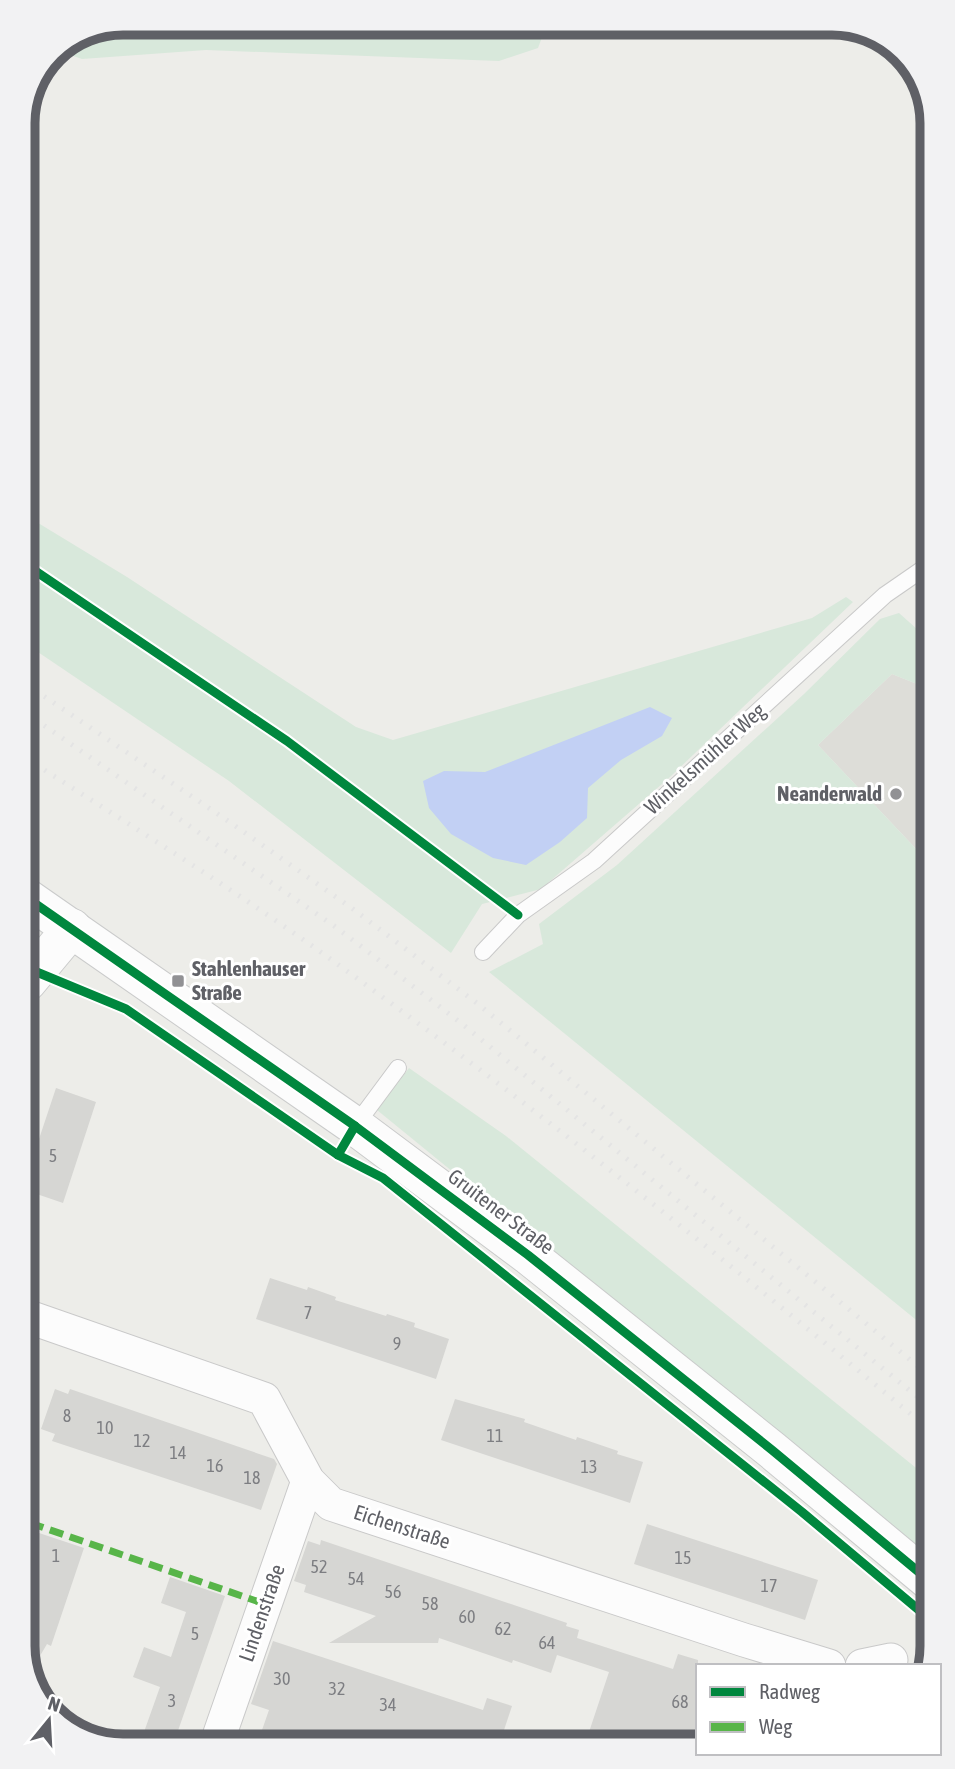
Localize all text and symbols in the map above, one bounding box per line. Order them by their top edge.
street label: Winkelsmühler Weg [639,698,770,819]
place label: Neanderwald [777,781,882,805]
marker: Neanderwald [888,786,904,802]
place label: Stahlenhauser Straße [192,956,306,1004]
marker: Stahlenhauser Straße [170,973,186,989]
house number: 5 [49,1145,57,1166]
street label: Gruitener Straße [444,1164,559,1259]
house number: 7 [304,1302,312,1323]
house number: 9 [393,1333,401,1354]
house number: 8 [63,1405,71,1426]
house number: 10 [97,1417,113,1438]
house number: 11 [487,1425,503,1446]
house number: 12 [134,1430,150,1451]
house number: 14 [170,1442,186,1463]
house number: 16 [207,1455,223,1476]
house number: 13 [581,1456,597,1477]
house number: 18 [244,1467,260,1488]
street label: Eichenstraße [351,1499,454,1553]
house number: 1 [52,1545,60,1566]
house number: 15 [675,1547,691,1568]
house number: 52 [311,1556,327,1577]
street label: Lindenstraße [233,1561,289,1664]
house number: 54 [348,1568,364,1589]
house number: 17 [761,1575,777,1596]
house number: 56 [385,1581,401,1602]
house number: 58 [422,1593,438,1614]
house number: 60 [459,1606,475,1627]
house number: 62 [495,1618,511,1639]
house number: 5 [191,1623,199,1644]
house number: 64 [539,1632,555,1653]
legend [696,1664,941,1755]
house number: 30 [274,1668,290,1689]
house number: 32 [329,1678,345,1699]
text: Radweg [759,1679,820,1703]
north arrow [14,1685,84,1755]
house number: 3 [168,1690,176,1711]
house number: 68 [672,1691,688,1712]
text: N [46,1692,63,1716]
house number: 34 [380,1694,396,1715]
text: Weg [759,1714,792,1738]

